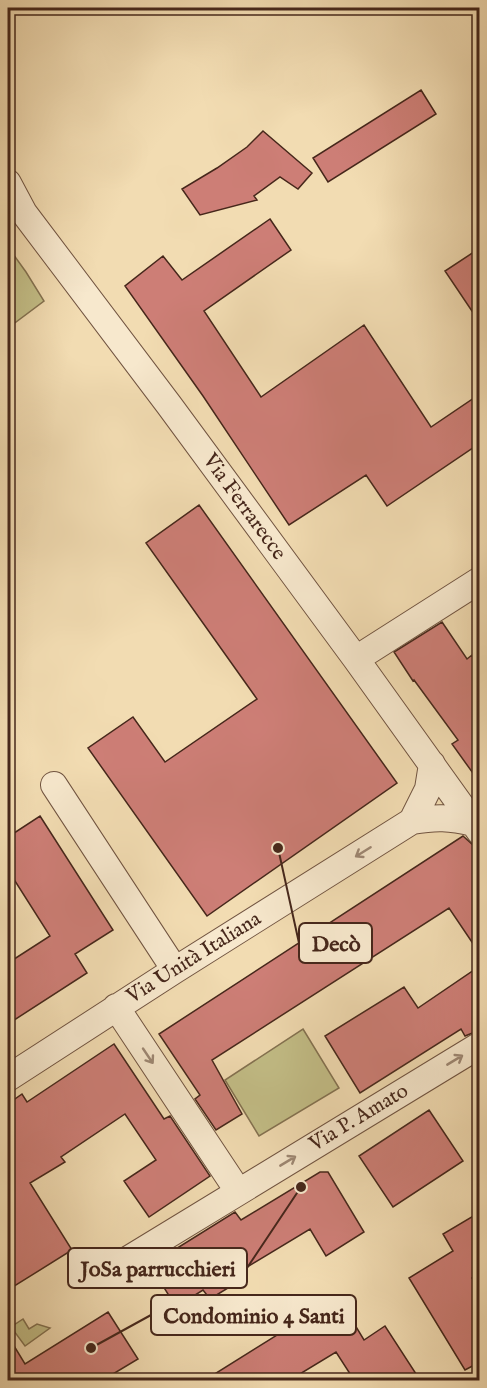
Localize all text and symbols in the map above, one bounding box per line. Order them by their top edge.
street label: Via Ferrarecce [196,448,292,566]
one-way arrow [354,845,371,858]
street label: Via Unità Italiana [121,905,267,1011]
callout: Decò [299,923,372,963]
text: Decò [311,931,361,959]
one-way arrow [143,1047,155,1064]
one-way arrow [446,1053,463,1065]
street label: Via P. Amato [304,1078,414,1159]
one-way arrow [279,1154,296,1166]
callout: JoSa parrucchieri [68,1248,247,1288]
text: JoSa parrucchieri [77,1256,236,1284]
callout: Condominio 4 Santi [151,1295,356,1335]
text: Condominio 4 Santi [163,1303,345,1331]

